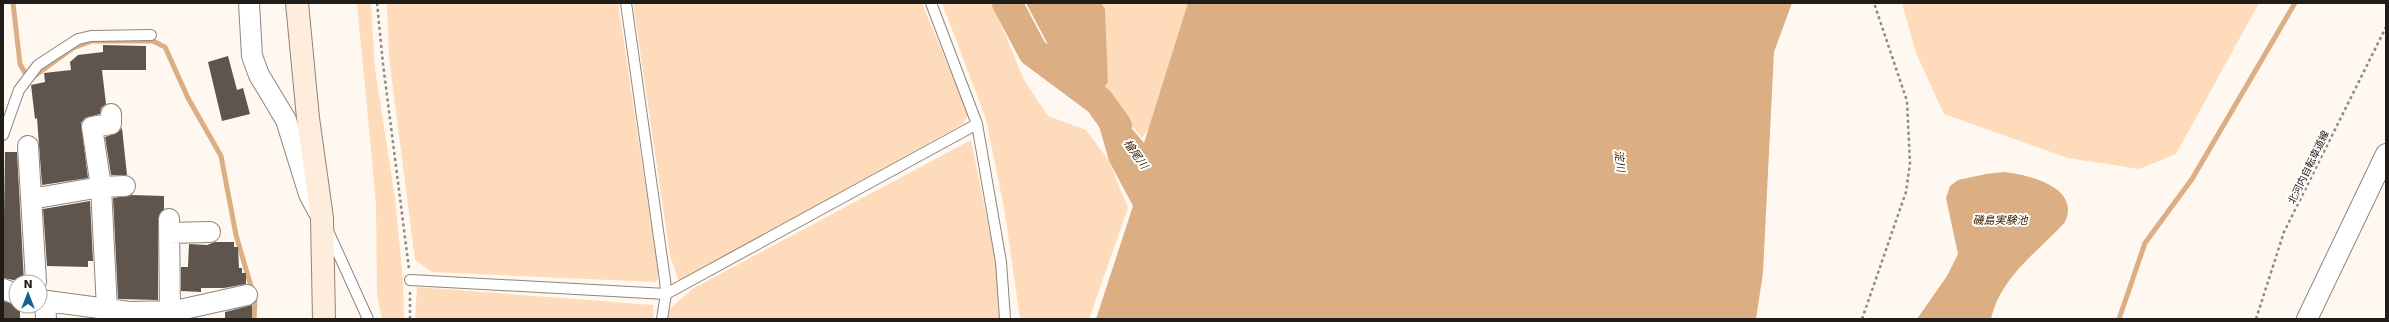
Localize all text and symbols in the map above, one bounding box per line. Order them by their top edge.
street label: 北河内自転車道線 [2286,129,2331,206]
water label: 檜尾川 [1121,137,1151,172]
water label: 淀川 [1612,149,1627,174]
water label: 磯島実験池 [1973,214,2028,227]
north arrow [8,274,48,314]
text: N [23,278,33,291]

